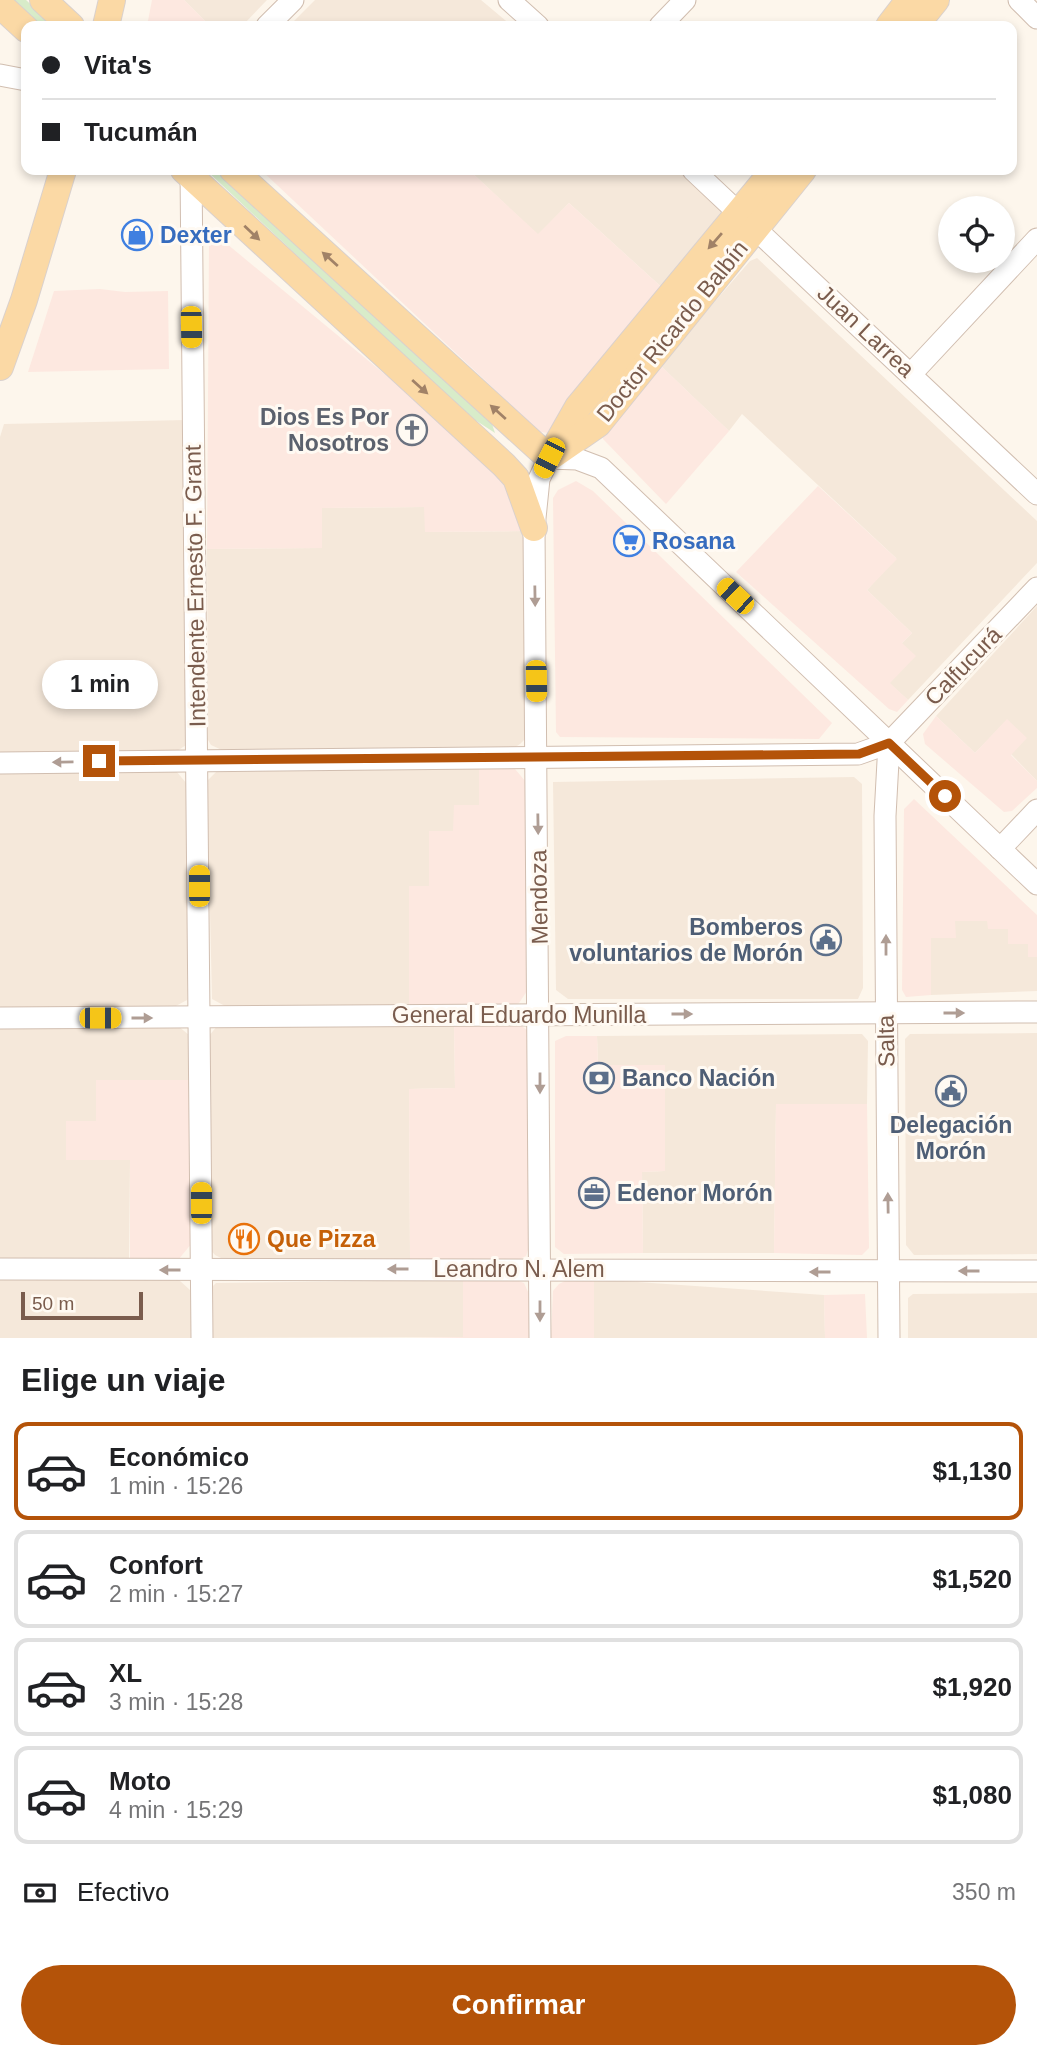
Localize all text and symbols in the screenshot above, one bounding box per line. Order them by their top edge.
text: Vita's [84,50,152,80]
text: Tucumán [84,117,198,147]
map controls [938,196,1015,273]
button: locate [938,196,1015,273]
shop icon: Dexter [120,218,154,252]
place label: Dexter [160,222,232,248]
one-way arrow [243,225,260,241]
one-way arrow [707,232,723,250]
street label: Doctor Ricardo Balbín [591,235,753,427]
one-way arrow [321,251,339,267]
street label: Juan Larrea [812,280,920,383]
car [181,306,202,348]
one-way arrow [411,379,429,395]
place label: Dios Es Por Nosotros [260,404,389,456]
one-way arrow [490,405,507,421]
church icon: Dios Es Por Nosotros [395,413,429,447]
car [531,435,568,481]
street label: Intendente Ernesto F. Grant [180,444,210,727]
supermarket icon: Rosana [612,524,646,558]
place label: Rosana [652,528,735,554]
car [713,574,758,618]
one-way arrow [529,585,541,607]
street label: Calfucurá [919,621,1007,710]
callout: 1 min [41,660,157,708]
car [526,660,547,702]
text: 1 min [70,671,130,697]
route end [83,745,115,777]
one-way arrow [52,756,74,768]
route start [929,780,961,812]
one-way arrow [532,813,544,835]
street label: Mendoza [525,849,553,945]
car [189,865,210,907]
place label: Bomberos voluntarios de Morón [569,914,803,966]
public building icon: Bomberos voluntarios de Morón [809,923,843,957]
one-way arrow [880,934,892,956]
street label: General Eduardo Munilla [392,1002,646,1028]
one-way arrow [943,1007,965,1018]
car [80,1008,122,1029]
one-way arrow [671,1008,693,1020]
one-way arrow [131,1012,153,1024]
street label: Salta [873,1014,899,1067]
bank icon: Banco Nación [582,1061,616,1095]
place label: Banco Nación [622,1065,775,1091]
one-way arrow [534,1073,546,1095]
public building icon: Delegación Morón [934,1074,968,1108]
place label: Delegación Morón [890,1112,1012,1164]
office icon: Edenor Morón [577,1176,611,1210]
place label: Edenor Morón [617,1180,773,1206]
car [191,1182,212,1224]
one-way arrow [882,1192,894,1214]
restaurant icon: Que Pizza [227,1222,261,1256]
place label: Que Pizza [267,1226,376,1252]
street label: Leandro N. Alem [433,1256,605,1282]
one-way arrow [387,1263,409,1275]
one-way arrow [159,1264,181,1276]
one-way arrow [809,1266,831,1278]
one-way arrow [958,1266,980,1277]
scale bar [21,1289,144,1321]
text: 50 m [32,1293,74,1314]
one-way arrow [534,1300,546,1322]
text: Elige un viaje [21,1362,226,1398]
icon: car [25,1440,88,1503]
text: Económico [109,1442,249,1472]
text: $1,130 [932,1456,1012,1486]
text: 1 min · 15:26 [109,1473,243,1499]
icon: car [25,1548,88,1611]
text: Confort [109,1550,203,1580]
text: $1,520 [932,1564,1012,1594]
text: 2 min · 15:27 [109,1581,243,1607]
icon: car [25,1656,88,1719]
text: XL [109,1658,142,1688]
text: $1,920 [932,1672,1012,1702]
text: 3 min · 15:28 [109,1689,243,1715]
icon: car [25,1764,88,1827]
text: Moto [109,1766,171,1796]
text: $1,080 [932,1780,1012,1810]
text: 4 min · 15:29 [109,1797,243,1823]
icon: cash [21,1874,59,1912]
text: Efectivo [77,1877,170,1907]
text: 350 m [952,1879,1016,1905]
button: Confirmar [21,1965,1016,2045]

